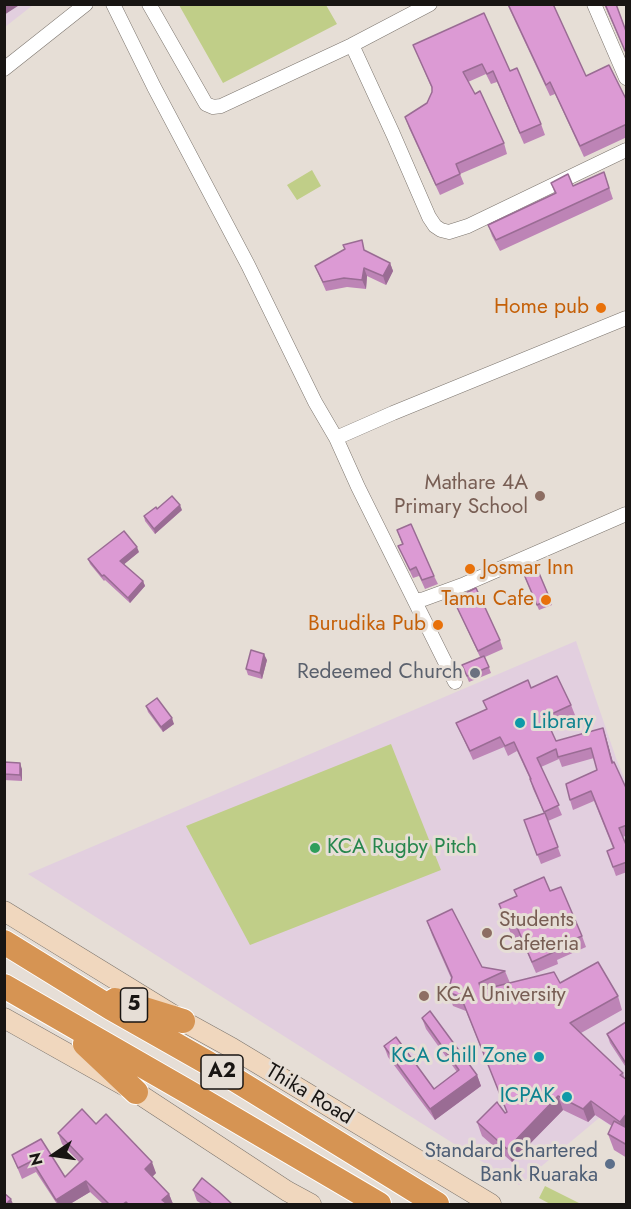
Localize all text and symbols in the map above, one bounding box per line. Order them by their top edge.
place label: Home pub [494,295,589,321]
marker: Home pub [594,301,608,315]
place label: Mathare 4A Primary School [394,471,528,521]
marker: Mathare 4A Primary School [533,489,547,503]
place label: Josmar Inn [482,556,574,582]
marker: Josmar Inn [463,562,477,576]
place label: Tamu Cafe [441,587,534,613]
marker: Tamu Cafe [539,593,553,607]
place label: Burudika Pub [308,612,426,638]
marker: Burudika Pub [431,618,445,632]
place label: Redeemed Church [297,660,463,686]
marker: Redeemed Church [468,666,482,680]
place label: Library [532,710,593,736]
marker: Library [513,716,527,730]
place label: KCA Rugby Pitch [327,835,477,861]
marker: KCA Rugby Pitch [308,841,322,855]
place label: Students Cafeteria [499,908,579,958]
marker: Students Cafeteria [480,926,494,940]
place label: KCA University [436,983,566,1009]
road number: 5 [120,988,148,1022]
marker: KCA University [417,989,431,1003]
place label: KCA Chill Zone [391,1044,527,1070]
marker: KCA Chill Zone [532,1050,546,1064]
road number: A2 [201,1055,243,1089]
street label: Thika Road [261,1059,357,1131]
place label: ICPAK [500,1084,555,1110]
marker: ICPAK [560,1090,574,1104]
north arrow [24,1125,84,1185]
place label: Standard Chartered Bank Ruaraka [425,1139,598,1189]
text: N [23,1150,49,1168]
marker: Standard Chartered Bank Ruaraka [603,1157,617,1171]

